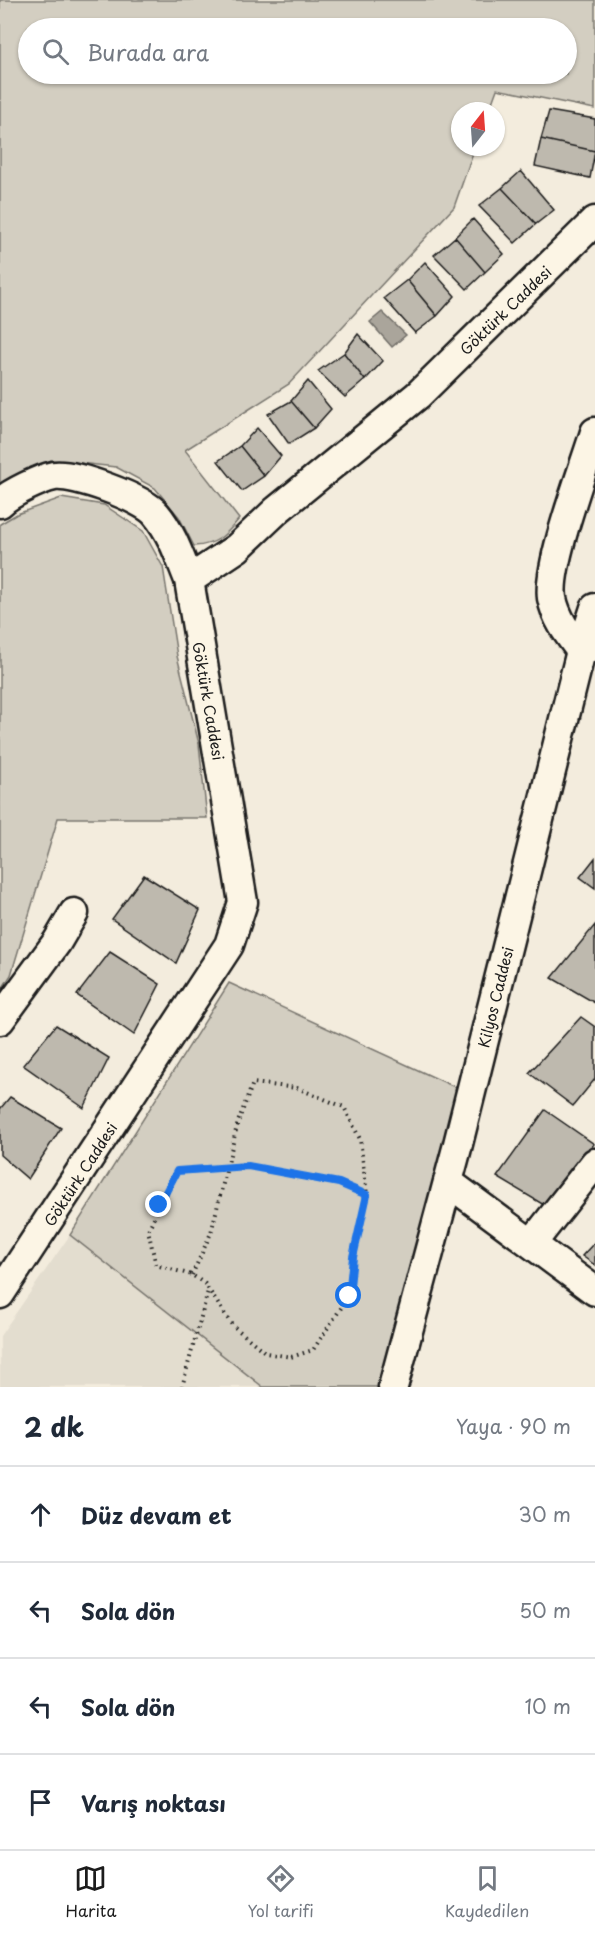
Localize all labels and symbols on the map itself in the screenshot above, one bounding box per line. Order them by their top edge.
north arrow [451,102,505,156]
street label: Göktürk Caddesi [454,260,556,360]
street label: Göktürk Caddesi [187,640,231,762]
street label: Kilyos Caddesi [471,944,519,1050]
street label: Göktürk Caddesi [38,1117,122,1231]
route end [145,1191,171,1217]
route start [335,1282,361,1308]

